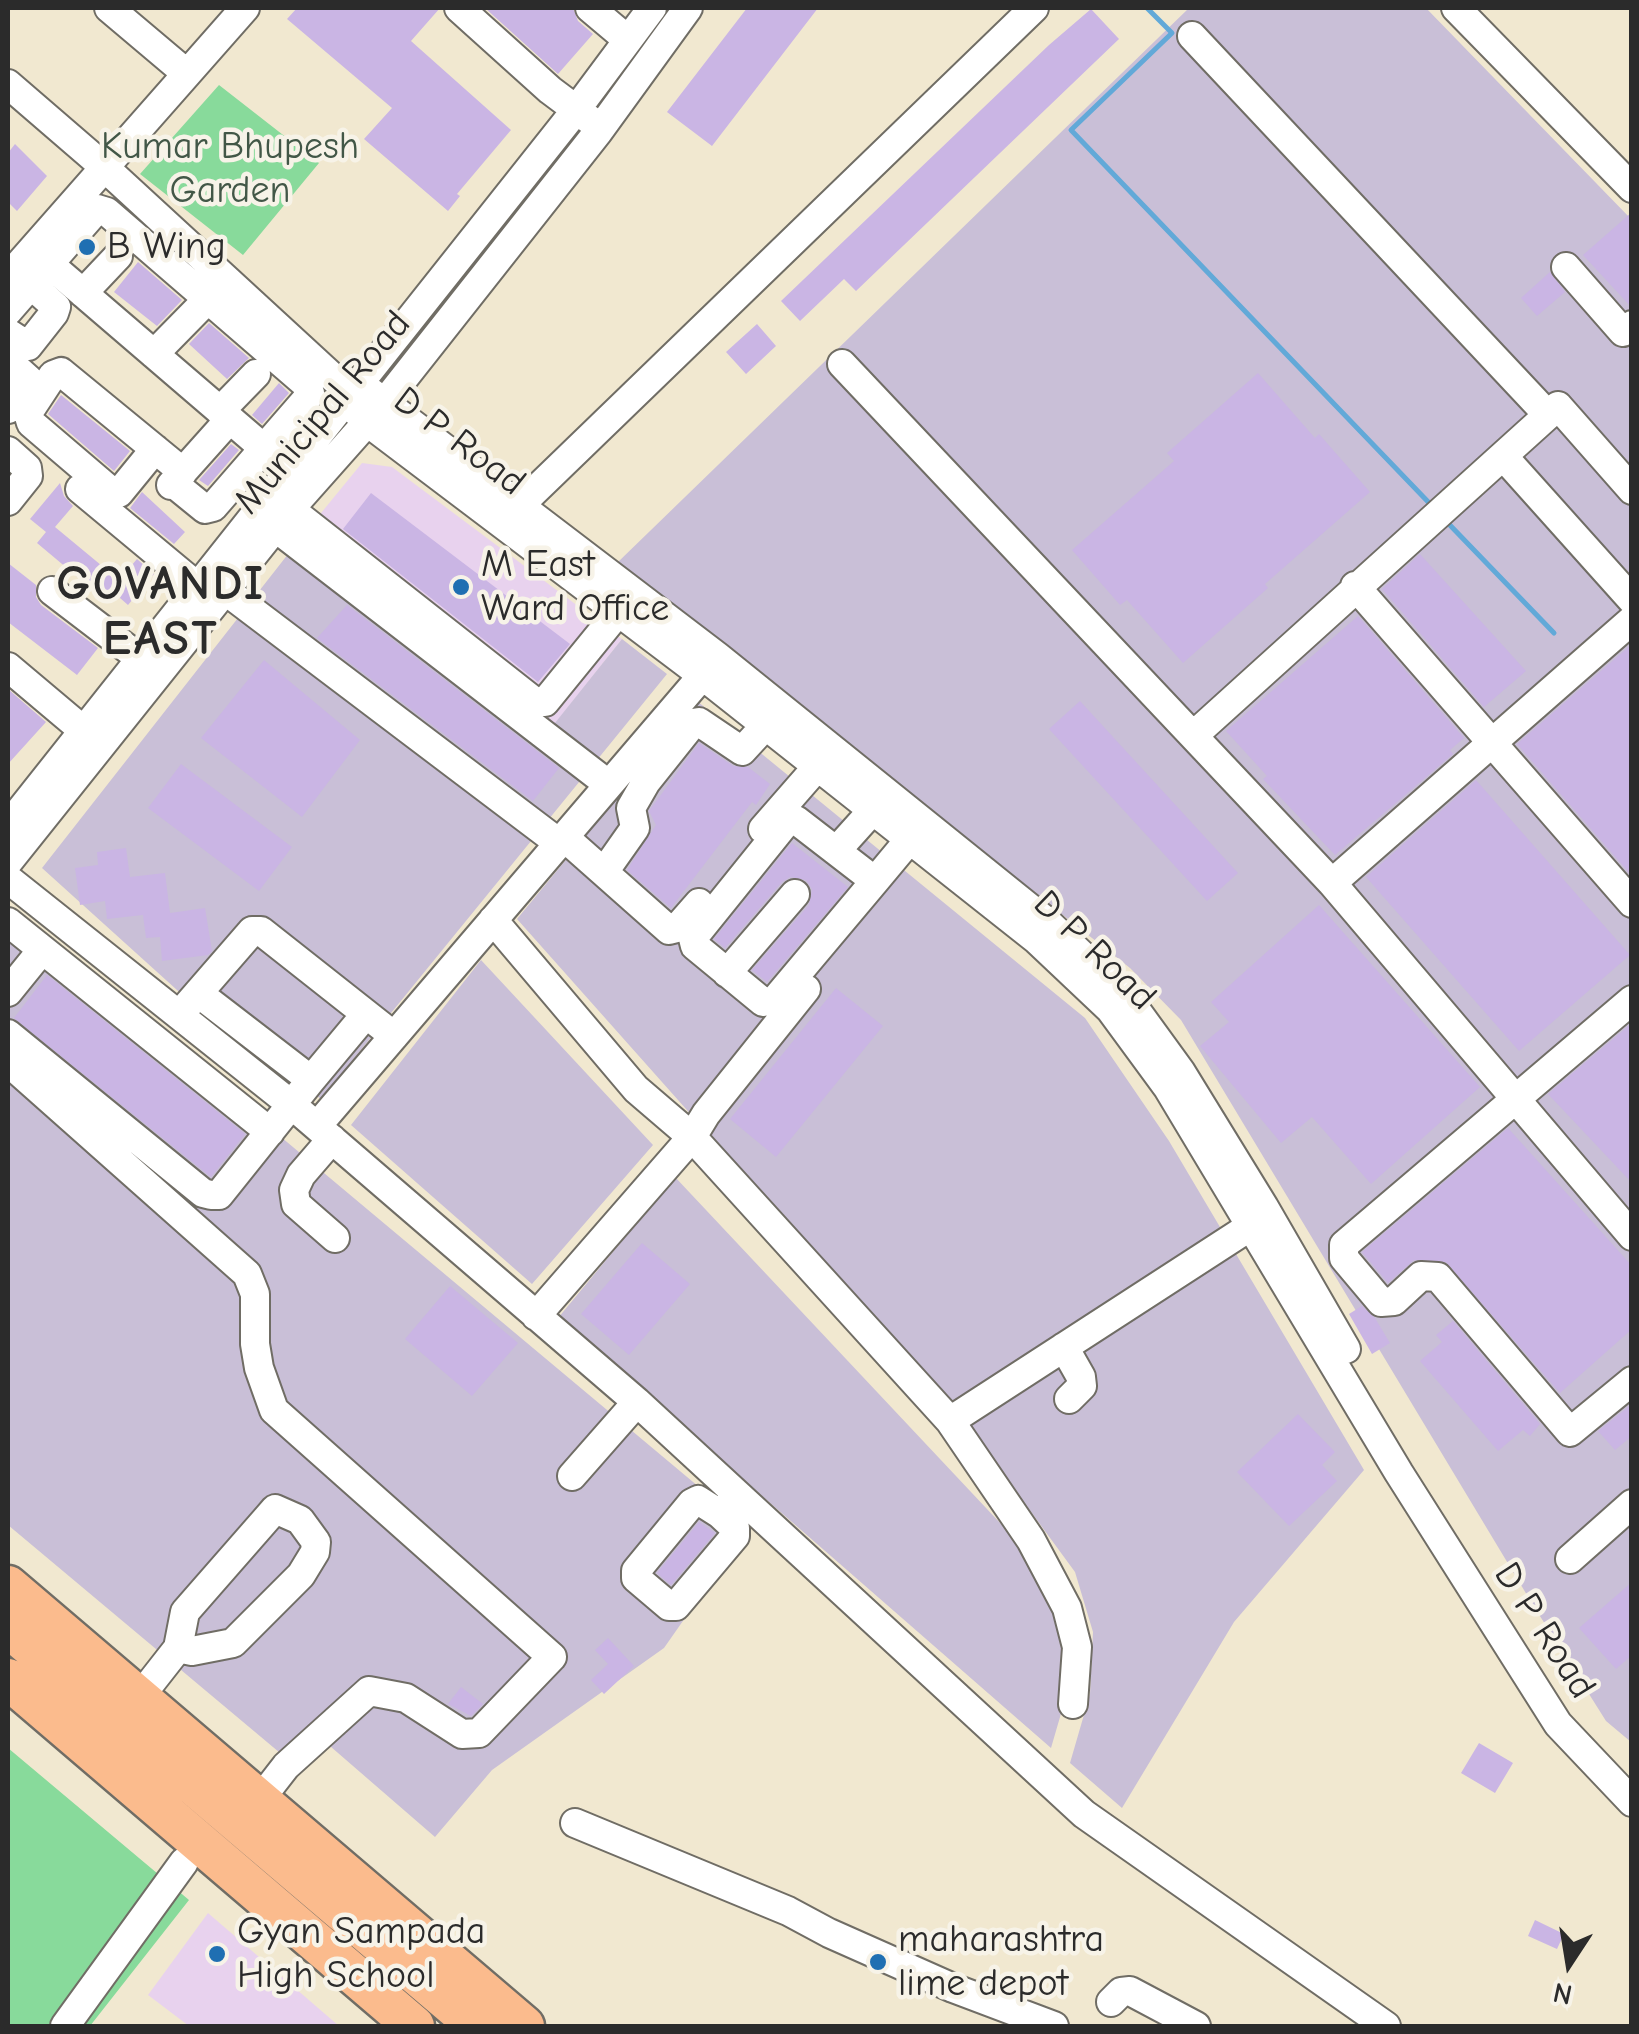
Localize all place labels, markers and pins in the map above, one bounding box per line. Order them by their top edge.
place label: B Wing [107,224,226,270]
marker: B Wing [76,236,98,258]
place label: M East Ward Office [481,542,669,632]
marker: M East Ward Office [450,576,472,598]
place label: Gyan Sampada High School [237,1909,485,1998]
place label: maharashtra lime depot [898,1917,1104,2006]
marker: Gyan Sampada High School [206,1943,228,1965]
marker: maharashtra lime depot [867,1951,889,1973]

